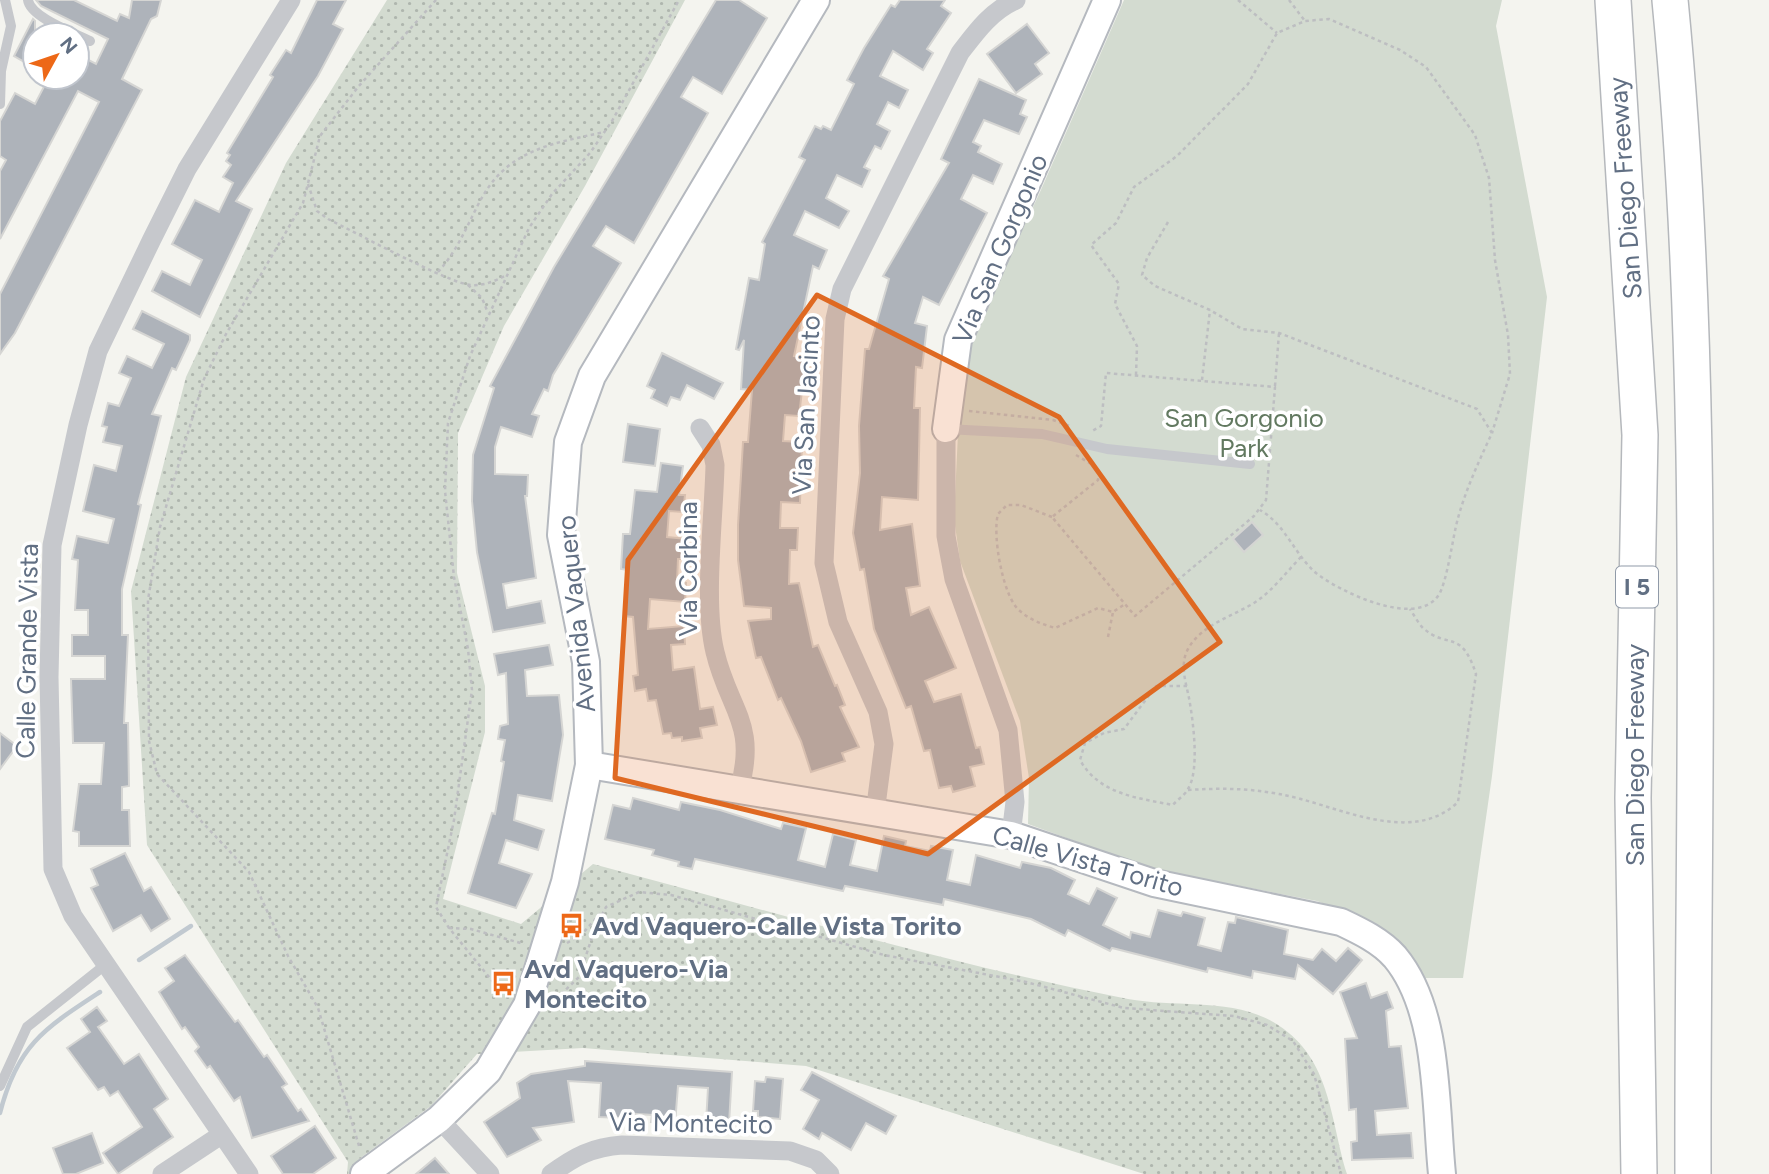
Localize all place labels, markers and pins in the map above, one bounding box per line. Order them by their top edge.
place label: Avd Vaquero-Calle Vista Torito [592,910,962,942]
bus stop icon: Avd Vaquero-Calle Vista Torito [558,912,586,940]
place label: Avd Vaquero-Via Montecito [524,953,728,1015]
bus stop icon: Avd Vaquero-Via Montecito [490,970,518,998]

